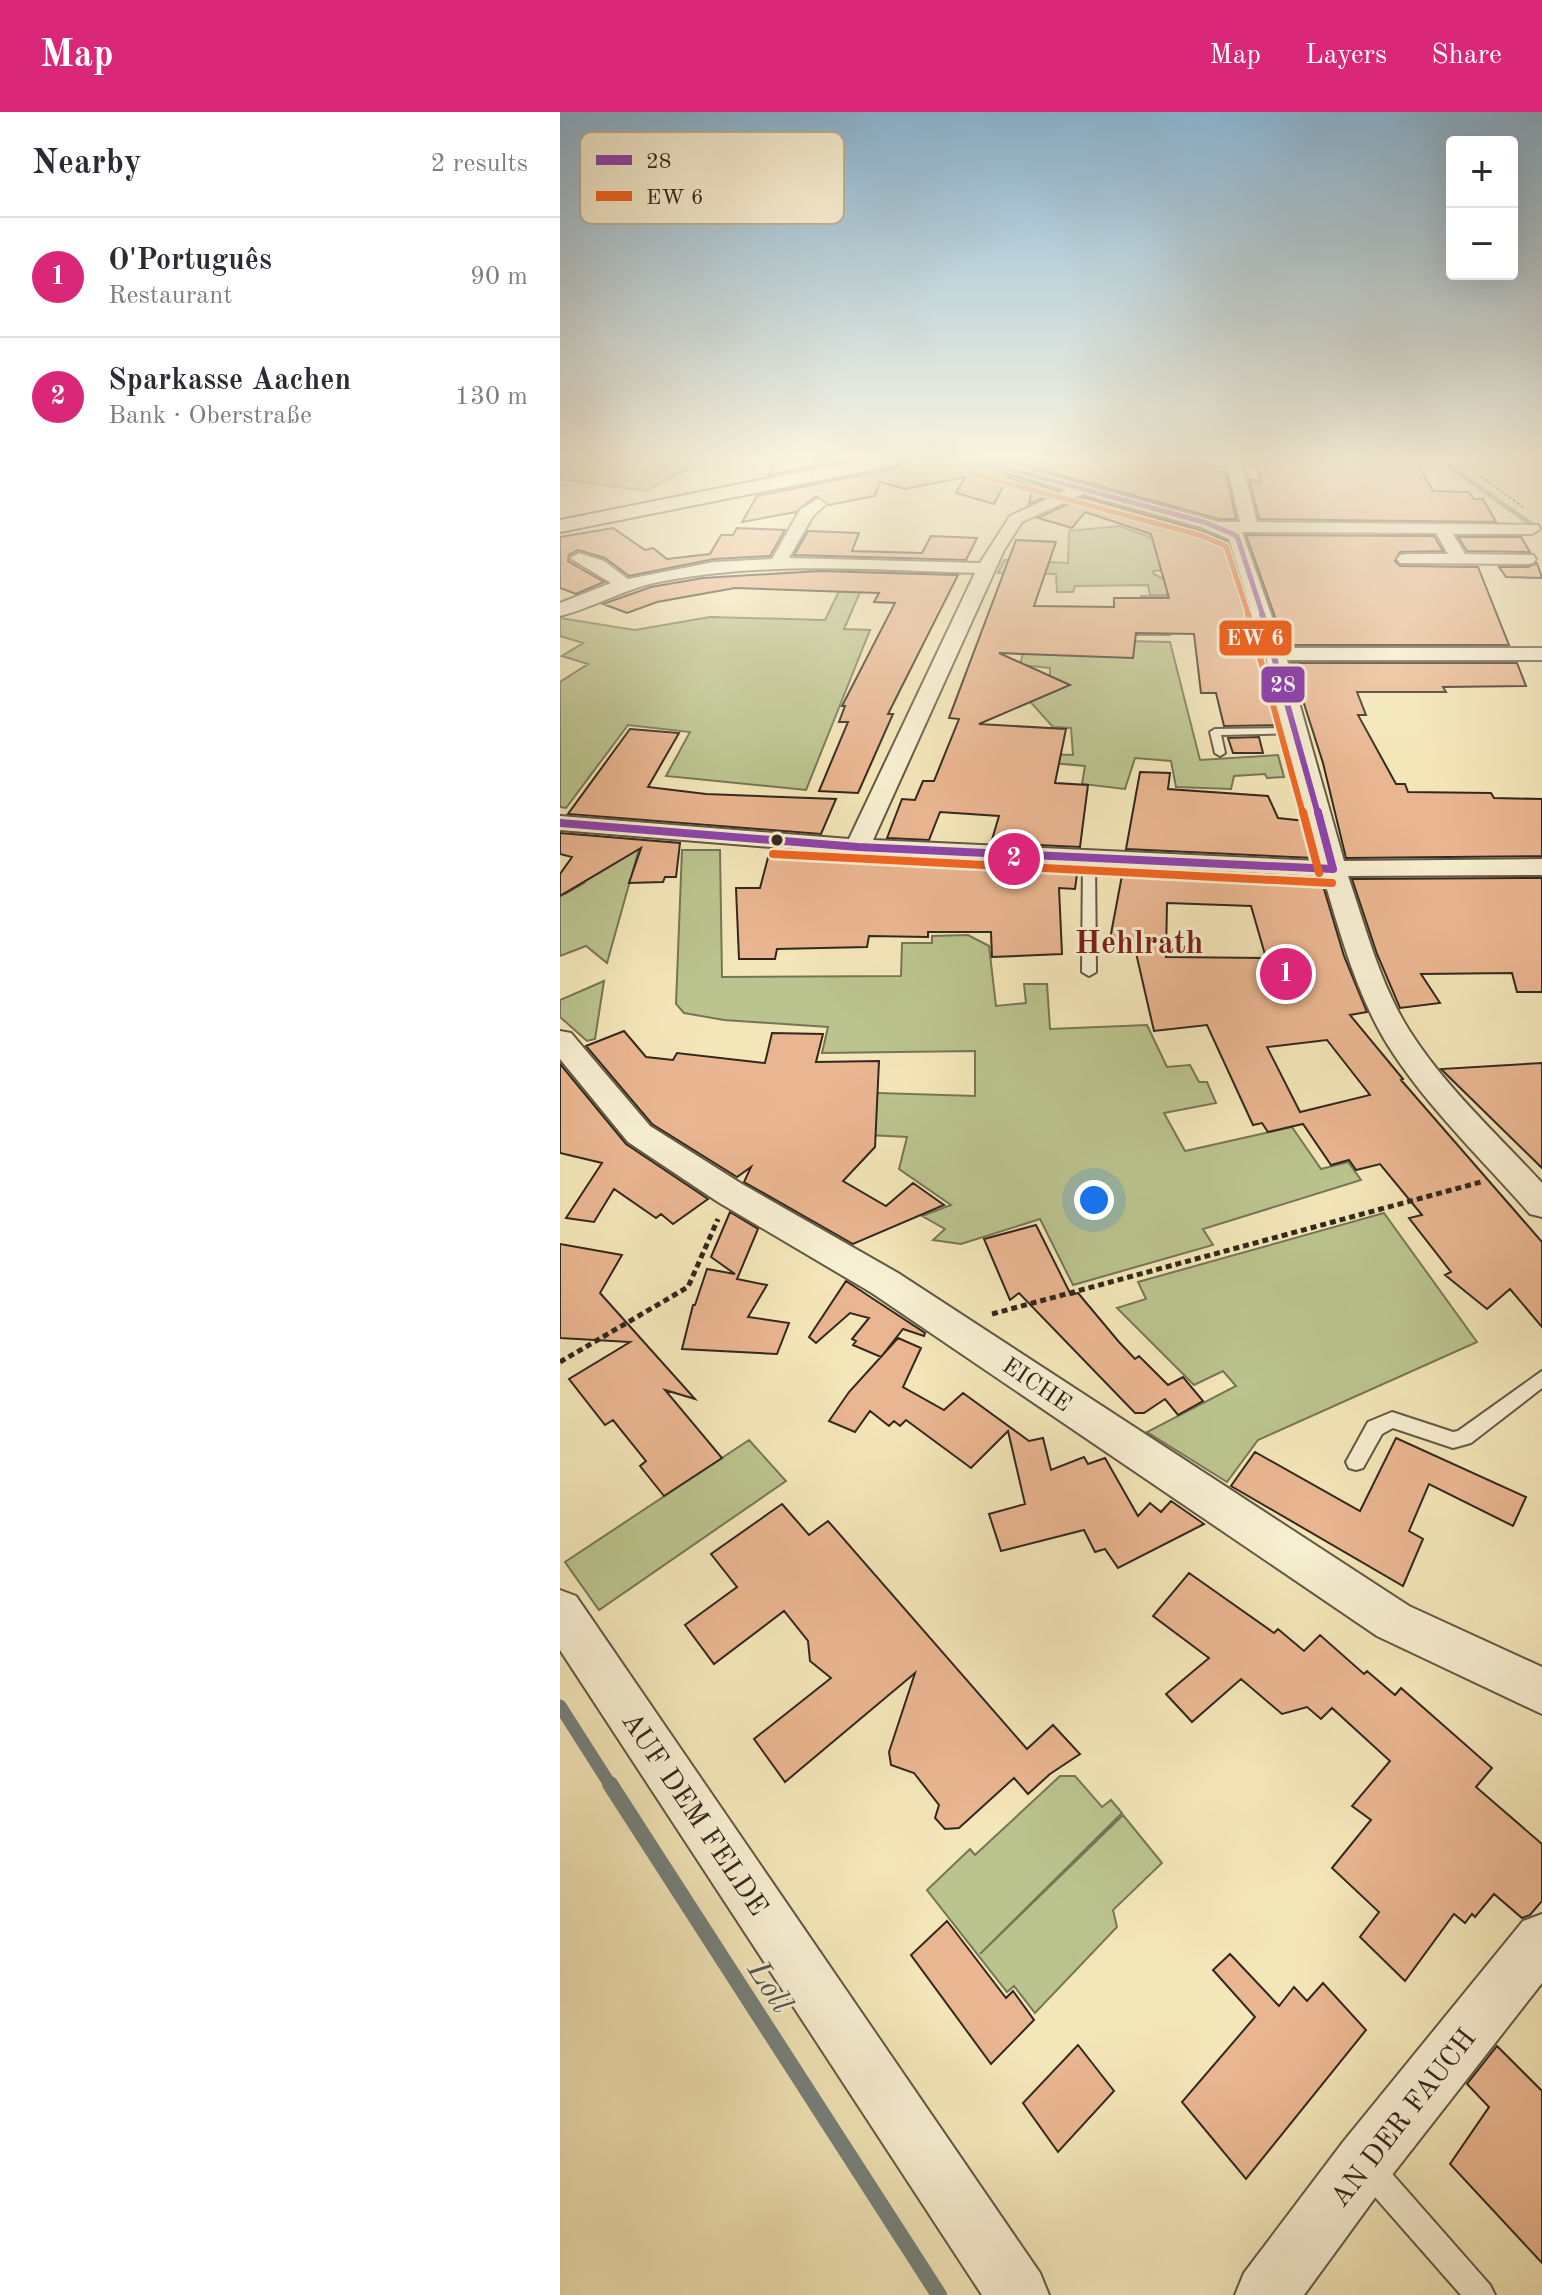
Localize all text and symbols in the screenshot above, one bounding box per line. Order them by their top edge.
text: Map [40,37,114,75]
text: Map [1209,42,1261,70]
text: Layers [1305,42,1387,70]
text: Share [1431,42,1502,70]
legend [580,132,844,224]
map controls [1446,136,1518,280]
button: + [1446,136,1518,208]
text: Nearby [32,147,142,181]
text: 2 results [430,151,528,177]
text: 28 [646,151,672,173]
text: EW 6 [646,187,704,209]
button: − [1446,208,1518,280]
text: O'Português [108,246,272,276]
text: 1 [50,264,66,290]
text: 90 m [470,264,528,290]
text: Restaurant [108,283,232,309]
text: Sparkasse Aachen [108,366,351,396]
text: 2 [50,384,66,410]
text: 130 m [455,384,528,410]
text: Bank · Oberstraße [108,403,312,429]
line badge: EW 6 [1218,619,1293,657]
text: EW 6 [1226,628,1284,650]
line badge: 28 [1260,665,1306,704]
text: 28 [1270,675,1296,697]
pin: 2 [988,829,1040,889]
unlabelled marker [769,832,785,848]
district label: Hehlrath [1075,929,1203,961]
pin: 1 [1260,944,1312,1004]
your location [1074,1180,1114,1220]
street label: EICHE [997,1354,1075,1417]
street label: AUF DEM FELDE [615,1708,772,1921]
water label: Loll [740,1955,797,2020]
street label: AN DER FAUCH [1326,2025,1482,2213]

